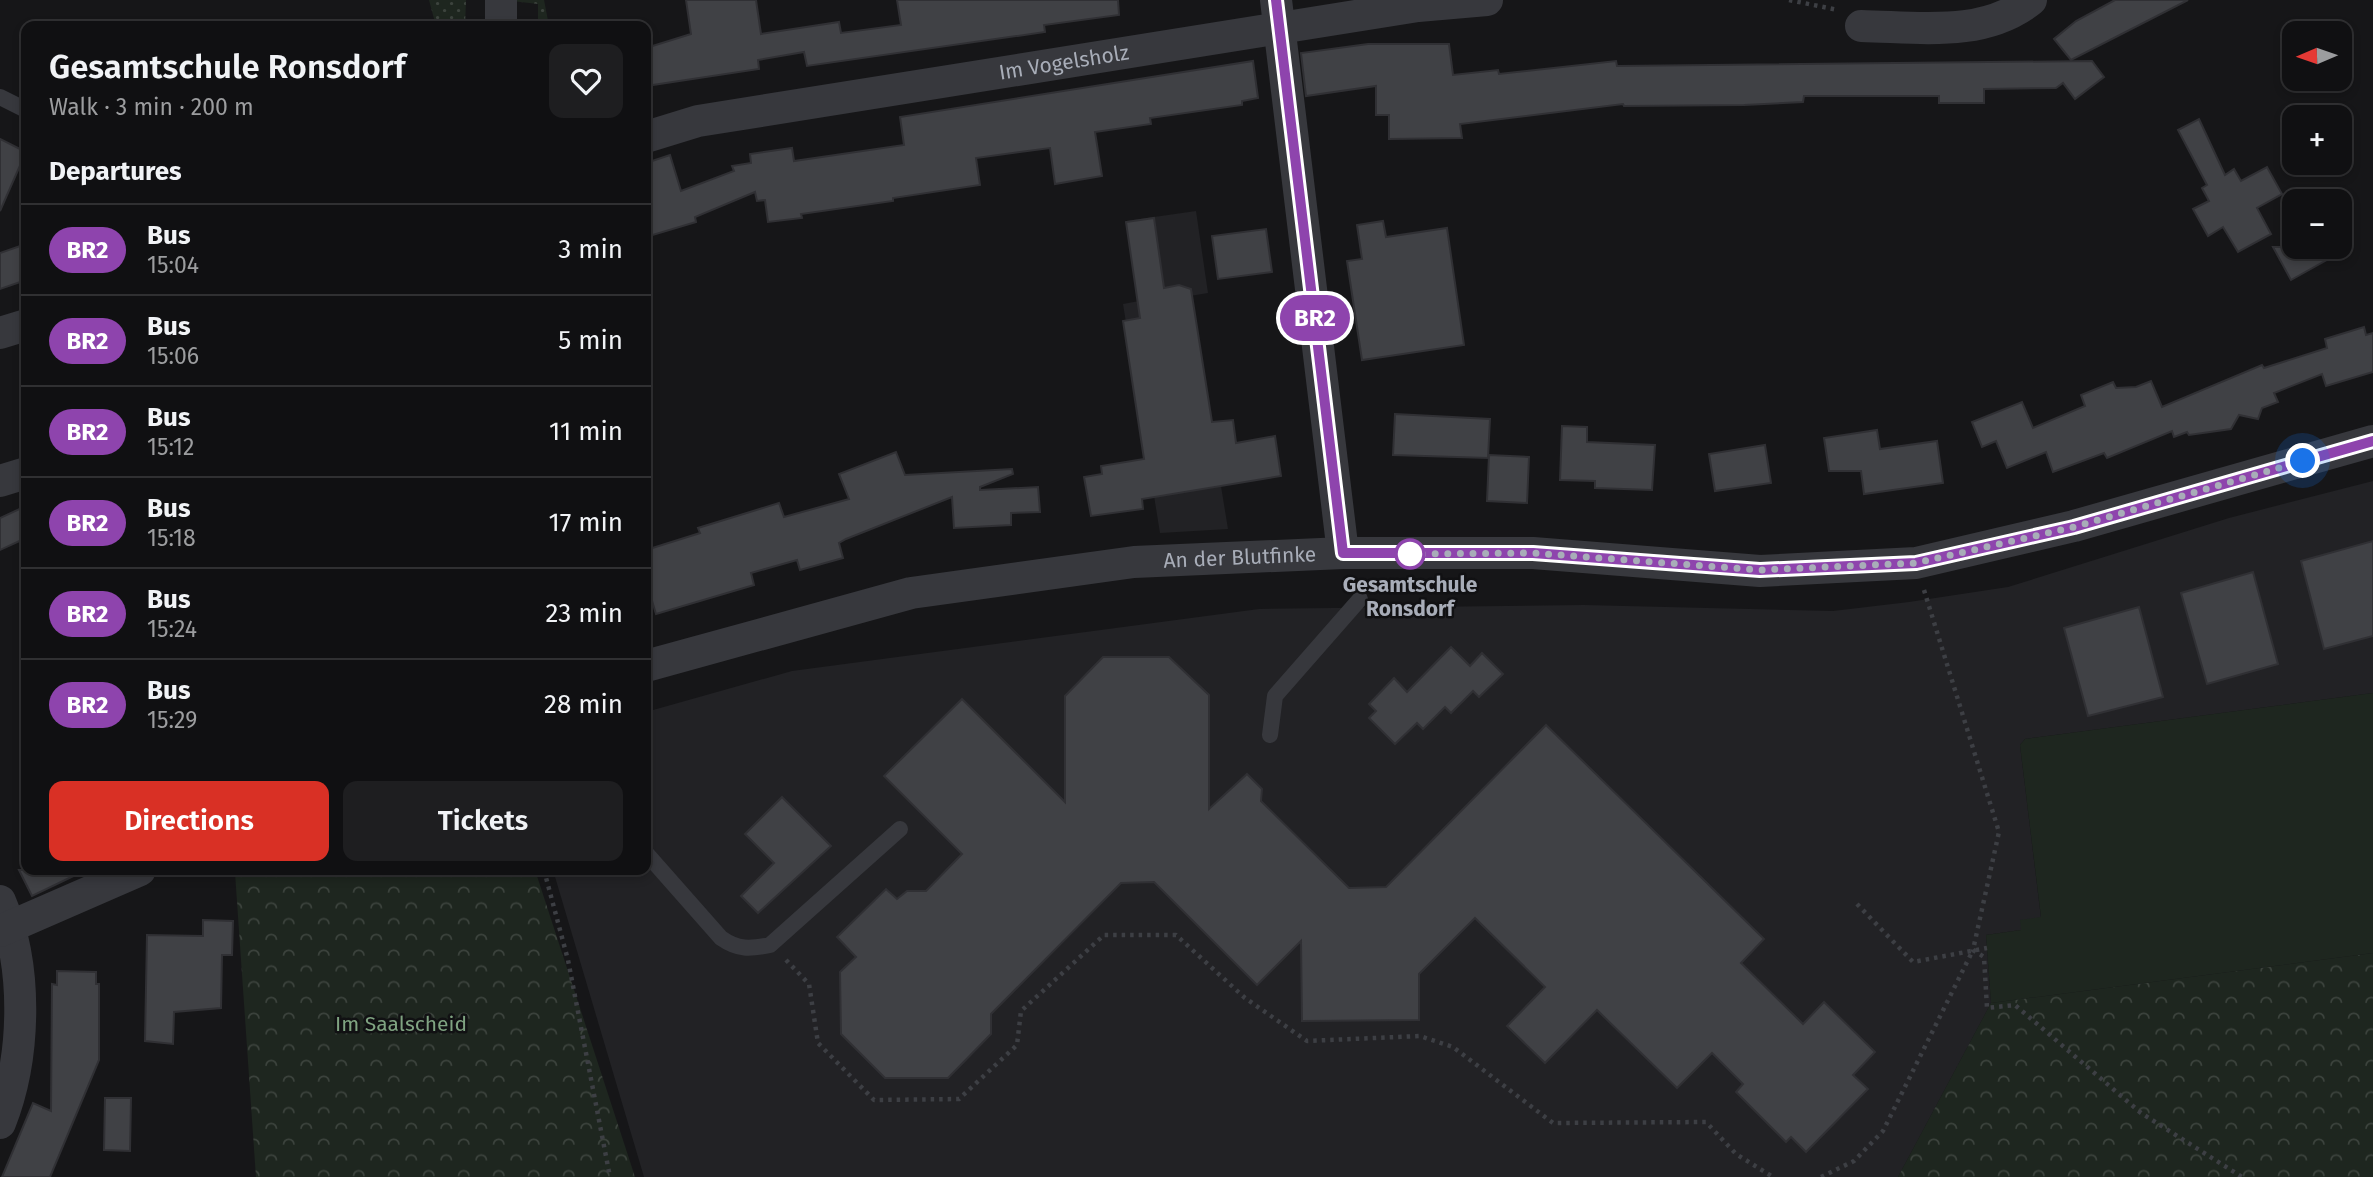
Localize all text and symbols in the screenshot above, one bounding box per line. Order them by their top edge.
north arrow [2282,21,2352,91]
map controls [2282,21,2352,259]
street label: Im Vogelsholz [997,39,1131,86]
button: heart [549,44,623,118]
text: Gesamtschule Ronsdorf [49,47,406,87]
text: Walk · 3 min · 200 m [49,93,254,121]
button: + [2282,105,2352,175]
text: Departures [49,156,182,187]
button: − [2282,189,2352,259]
text: Bus [147,220,190,251]
text: 3 min [558,234,623,265]
text: BR2 [66,236,109,264]
text: 15:04 [147,251,199,279]
line badge: BR2 [1275,295,1355,341]
text: BR2 [1294,304,1336,332]
text: Bus [147,311,190,342]
text: 5 min [558,325,623,356]
text: BR2 [66,327,109,355]
text: 15:06 [147,342,199,370]
text: Bus [147,402,190,433]
text: 11 min [549,416,623,447]
text: BR2 [66,418,109,446]
text: 15:12 [147,433,194,461]
your location [2285,443,2320,478]
text: Bus [147,493,190,524]
text: 17 min [548,507,623,538]
text: BR2 [66,509,109,537]
text: 15:18 [147,524,196,552]
marker: Gesamtschule Ronsdorf [1395,539,1425,569]
street label: An der Blutfinke [1163,541,1317,574]
place label: Gesamtschule Ronsdorf [1343,572,1478,622]
text: Bus [147,584,190,615]
text: 23 min [546,598,623,629]
text: BR2 [66,600,109,628]
text: 15:24 [147,615,197,643]
text: Bus [147,675,190,706]
text: 28 min [544,689,623,720]
text: BR2 [66,691,109,719]
text: 15:29 [147,706,197,734]
button: Directions [49,781,329,861]
button: Tickets [343,781,623,861]
park label: Im Saalscheid [335,1011,467,1037]

